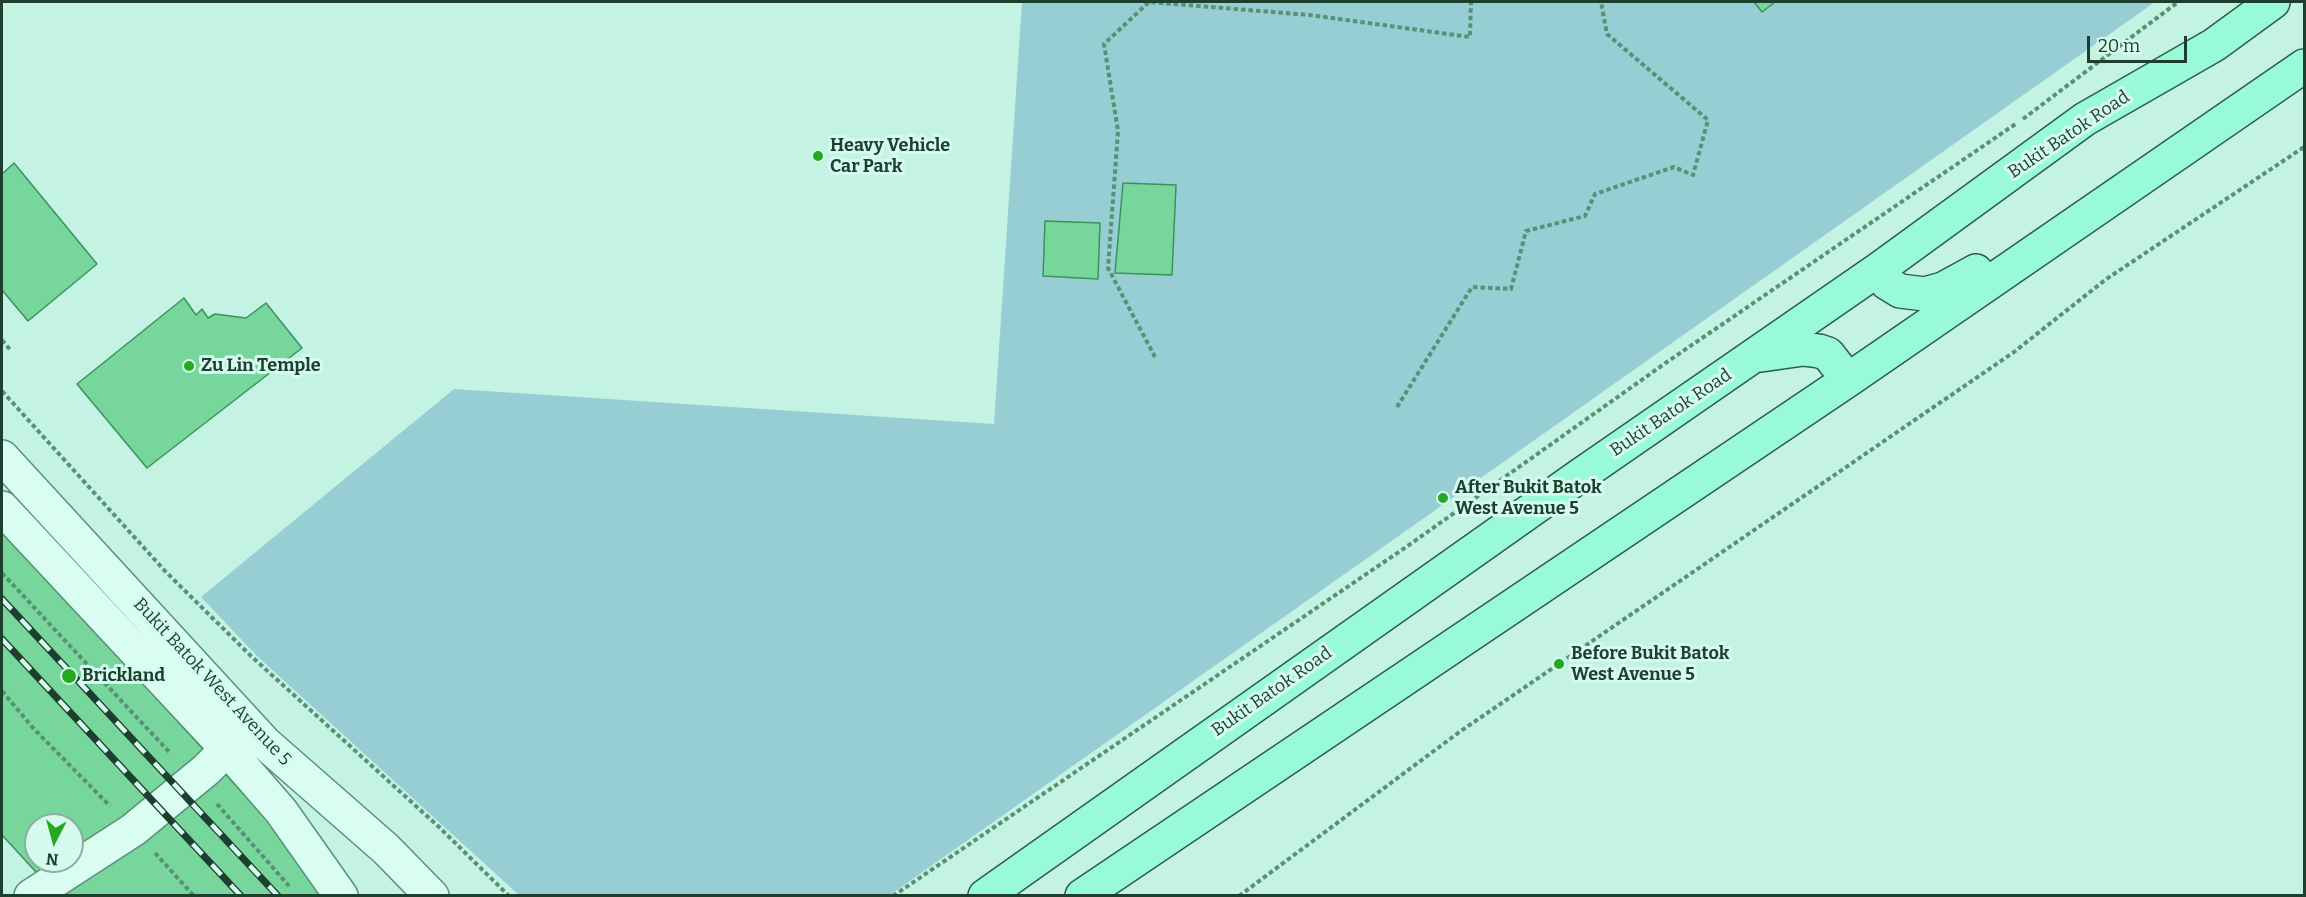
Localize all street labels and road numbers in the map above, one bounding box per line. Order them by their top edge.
street label: Bukit Batok Road [2004,86,2134,184]
street label: Bukit Batok Road [1606,364,1736,462]
street label: Bukit Batok West Avenue 5 [129,594,295,770]
street label: Bukit Batok Road [1208,643,1336,741]

